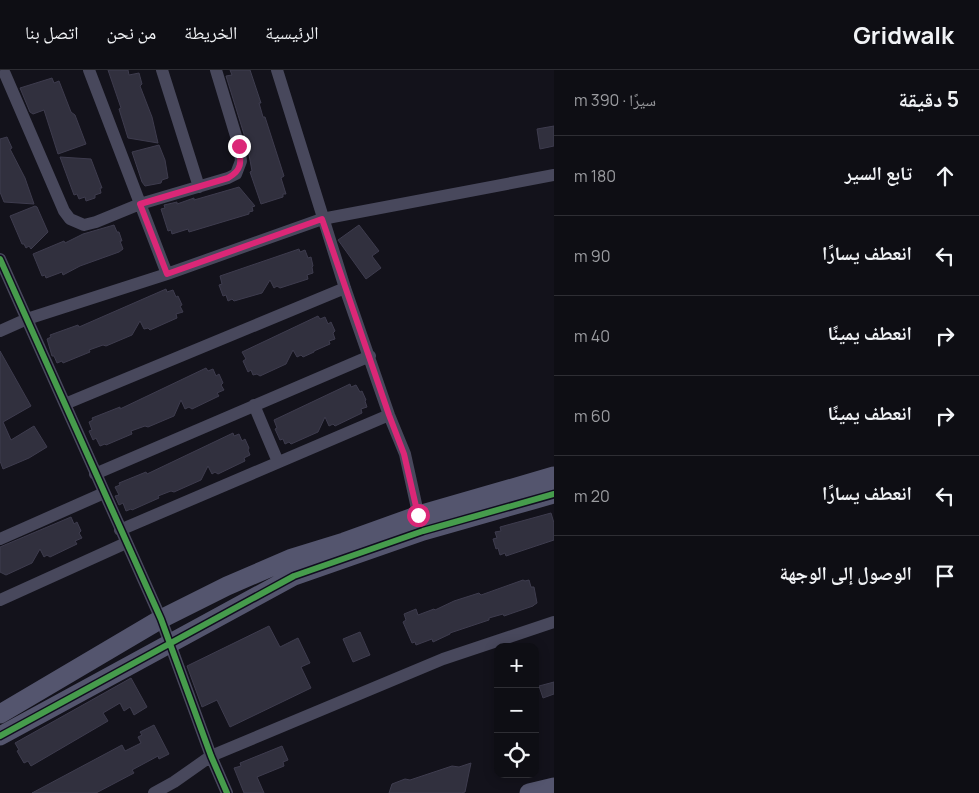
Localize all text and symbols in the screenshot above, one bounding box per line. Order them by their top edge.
text: Gridwalk [853,18,954,51]
text: اتصل بنا [25,20,78,44]
text: من نحن [106,20,156,44]
text: الخريطة [184,20,237,44]
text: الرئيسية [265,20,319,44]
text: 5 دقيقة [898,85,959,113]
text: سيرًا · 390 m [574,89,656,111]
route end [228,135,251,158]
text: تابع السير [845,160,912,186]
icon: ahead [931,162,959,190]
text: 180 m [574,165,616,187]
text: انعطف يسارًا [822,240,912,266]
icon: left [931,242,959,270]
text: 90 m [574,245,610,267]
text: انعطف يمينًا [828,320,912,346]
icon: right [931,322,959,350]
text: 40 m [574,325,610,347]
text: انعطف يمينًا [828,400,912,426]
icon: right [931,402,959,430]
text: 60 m [574,405,610,427]
text: انعطف يسارًا [822,480,912,506]
icon: left [931,482,959,510]
text: 20 m [574,485,610,507]
route start [407,504,430,527]
text: الوصول إلى الوجهة [779,560,912,586]
icon: arrive [931,562,959,590]
map controls [494,643,539,778]
button: + [494,643,539,688]
button: − [494,688,539,733]
button: locate [494,733,539,778]

